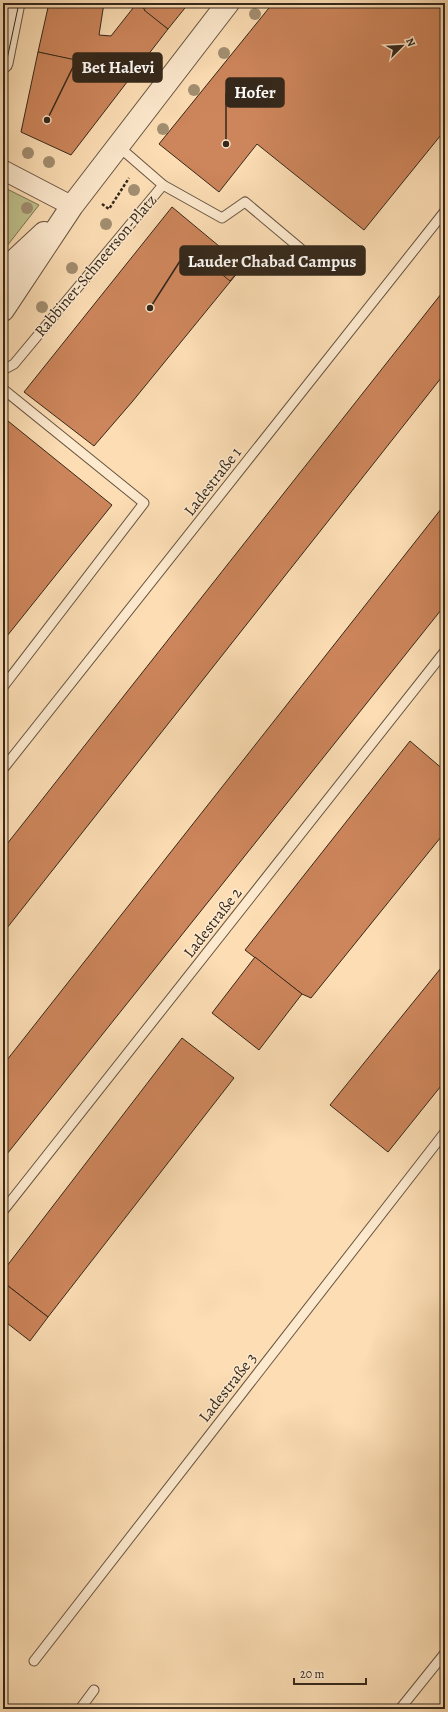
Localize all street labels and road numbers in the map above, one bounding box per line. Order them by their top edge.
street label: Rabbiner-Schneerson-Platz [30,190,162,342]
street label: Ladestraße 1 [179,442,247,521]
street label: Ladestraße 2 [178,882,248,962]
street label: Ladestraße 3 [194,1348,262,1427]

